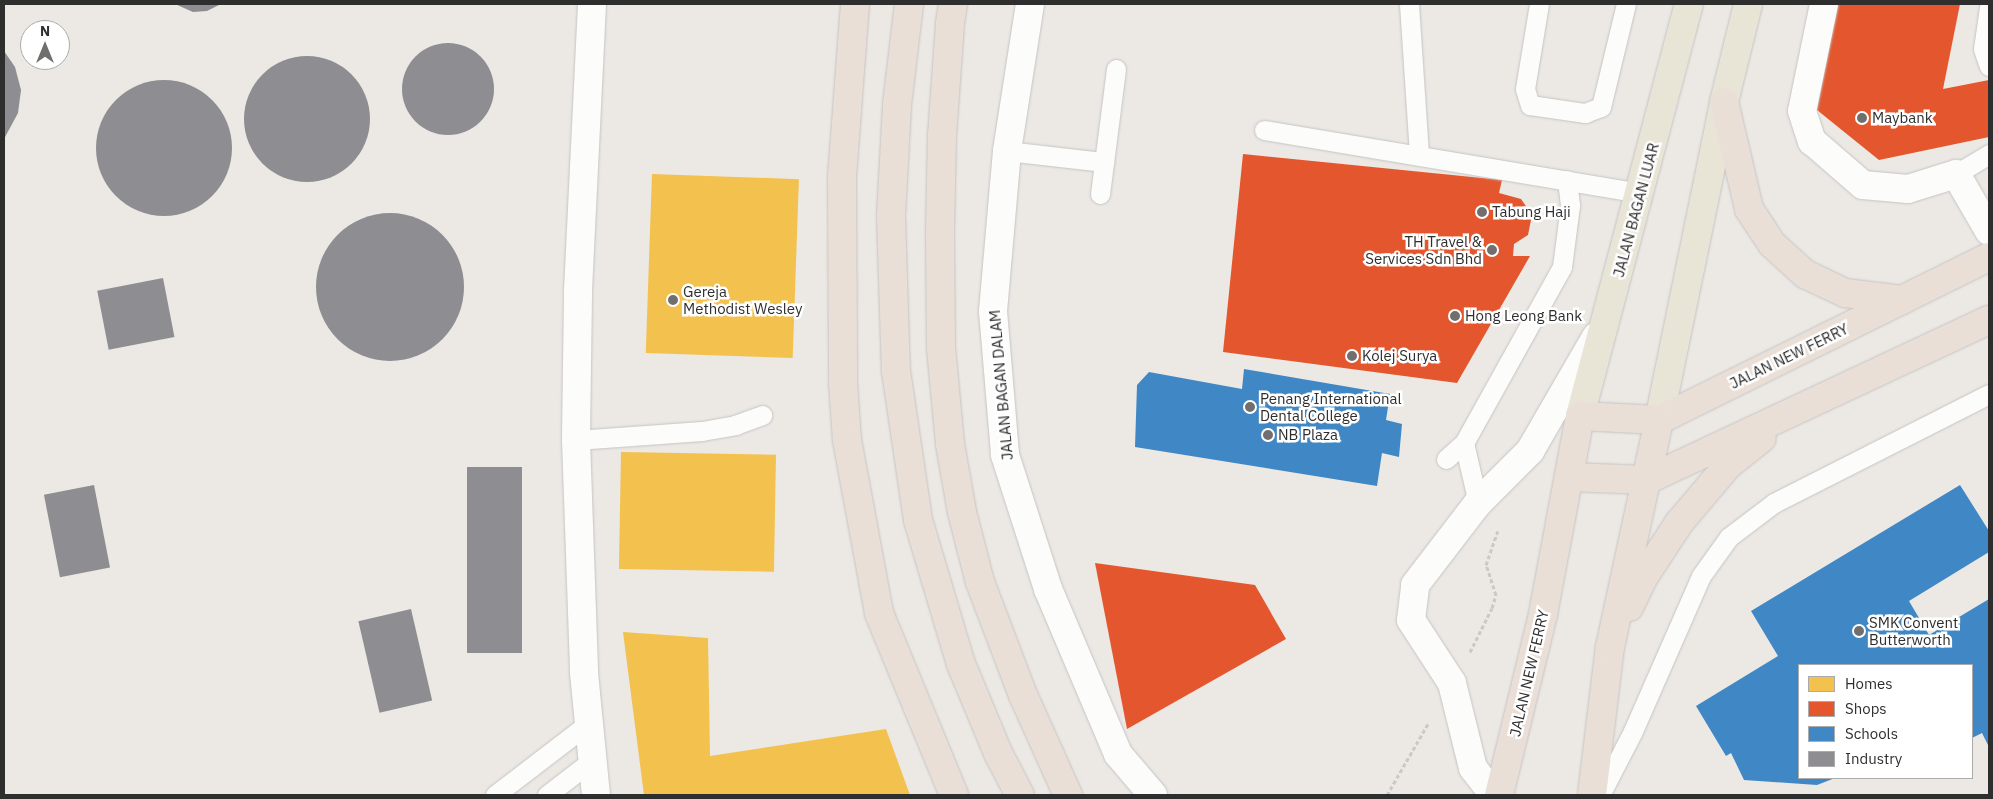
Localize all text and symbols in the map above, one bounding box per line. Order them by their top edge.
north arrow [20,20,70,70]
text: N [40,22,50,40]
place label: Maybank [1872,109,1933,127]
marker: Maybank [1856,112,1868,124]
street label: JALAN BAGAN LUAR [1609,141,1663,279]
place label: Tabung Haji [1492,203,1571,221]
marker: Tabung Haji [1476,206,1488,218]
place label: TH Travel & Services Sdn Bhd [1365,232,1482,267]
marker: TH Travel & Services Sdn Bhd [1486,244,1498,256]
place label: Gereja Methodist Wesley [683,282,802,317]
marker: Gereja Methodist Wesley [667,294,679,306]
place label: Hong Leong Bank [1465,307,1582,325]
street label: JALAN BAGAN DALAM [985,309,1017,461]
marker: Hong Leong Bank [1449,310,1461,322]
street label: JALAN NEW FERRY [1727,319,1851,393]
place label: Kolej Surya [1362,347,1437,365]
marker: Kolej Surya [1346,350,1358,362]
place label: Penang International Dental College [1260,389,1402,424]
marker: Penang International Dental College [1244,401,1256,413]
place label: NB Plaza [1278,426,1338,444]
marker: NB Plaza [1262,429,1274,441]
street label: JALAN NEW FERRY [1506,608,1552,738]
place label: SMK Convent Butterworth [1869,613,1958,648]
marker: SMK Convent Butterworth [1853,625,1865,637]
legend [1798,664,1973,779]
text: Homes [1845,674,1893,693]
text: Shops [1845,699,1887,718]
text: Schools [1845,724,1898,743]
text: Industry [1845,749,1902,768]

